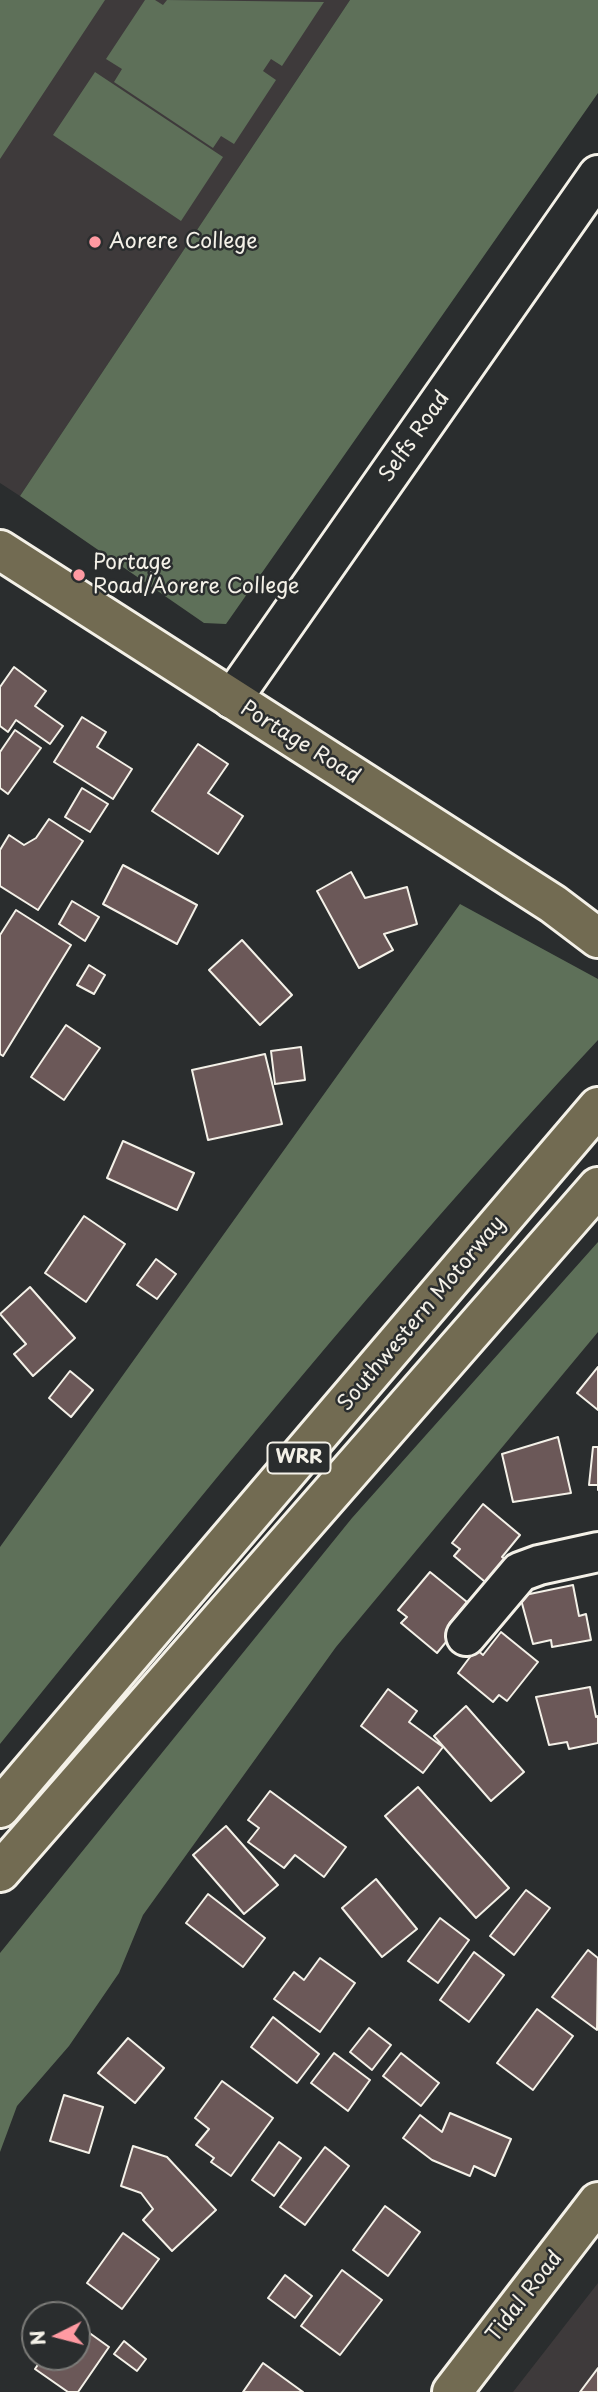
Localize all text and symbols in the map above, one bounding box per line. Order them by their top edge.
place label: Aorere College [109,229,258,255]
marker: Aorere College [87,234,103,250]
street label: Selfs Road [374,387,456,487]
place label: Portage Road/Aorere College [93,550,300,600]
marker: Portage Road/Aorere College [71,567,87,583]
street label: Portage Road [236,696,364,790]
street label: Southwestern Motorway [333,1212,511,1416]
road number: WRR [268,1442,330,1474]
street label: Tidal Road [482,2246,568,2348]
north arrow [21,2301,91,2371]
text: N [22,2329,52,2347]

